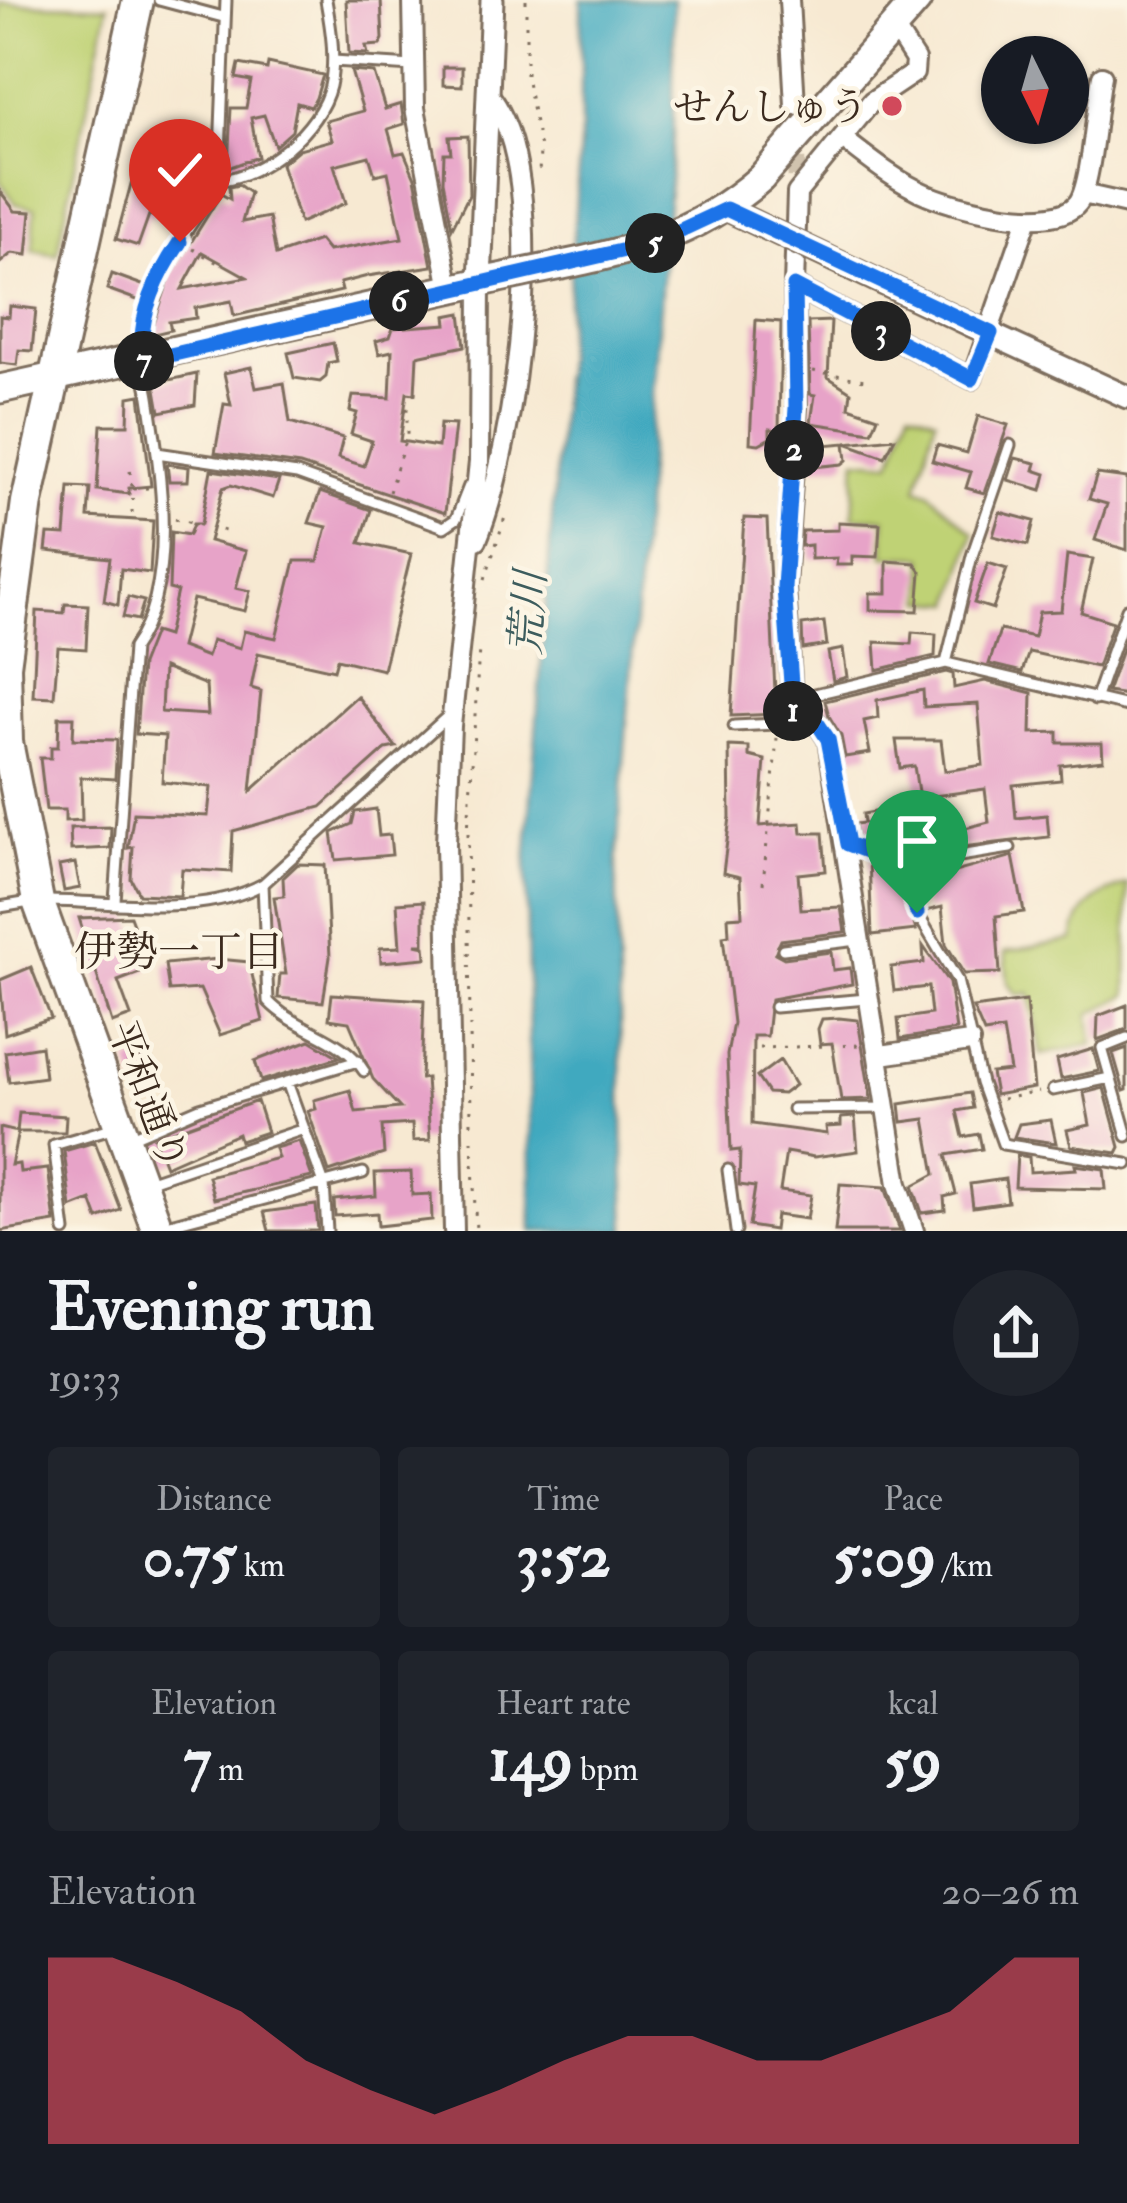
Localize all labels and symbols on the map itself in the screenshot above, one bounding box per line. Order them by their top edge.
north arrow [981,36,1089,144]
place label: せんしゅう [673,83,868,132]
marker: せんしゅう [879,93,905,119]
pin [129,119,231,242]
pin: 5 [625,213,685,273]
pin: 6 [369,271,429,331]
pin: 3 [851,301,911,361]
pin: 7 [114,331,174,391]
pin: 2 [764,420,824,480]
water label: 荒川 [500,565,558,657]
pin: 1 [763,681,823,741]
pin [866,790,968,913]
district label: 伊勢一丁目 [74,927,284,979]
street label: 平和通り [97,1014,198,1177]

